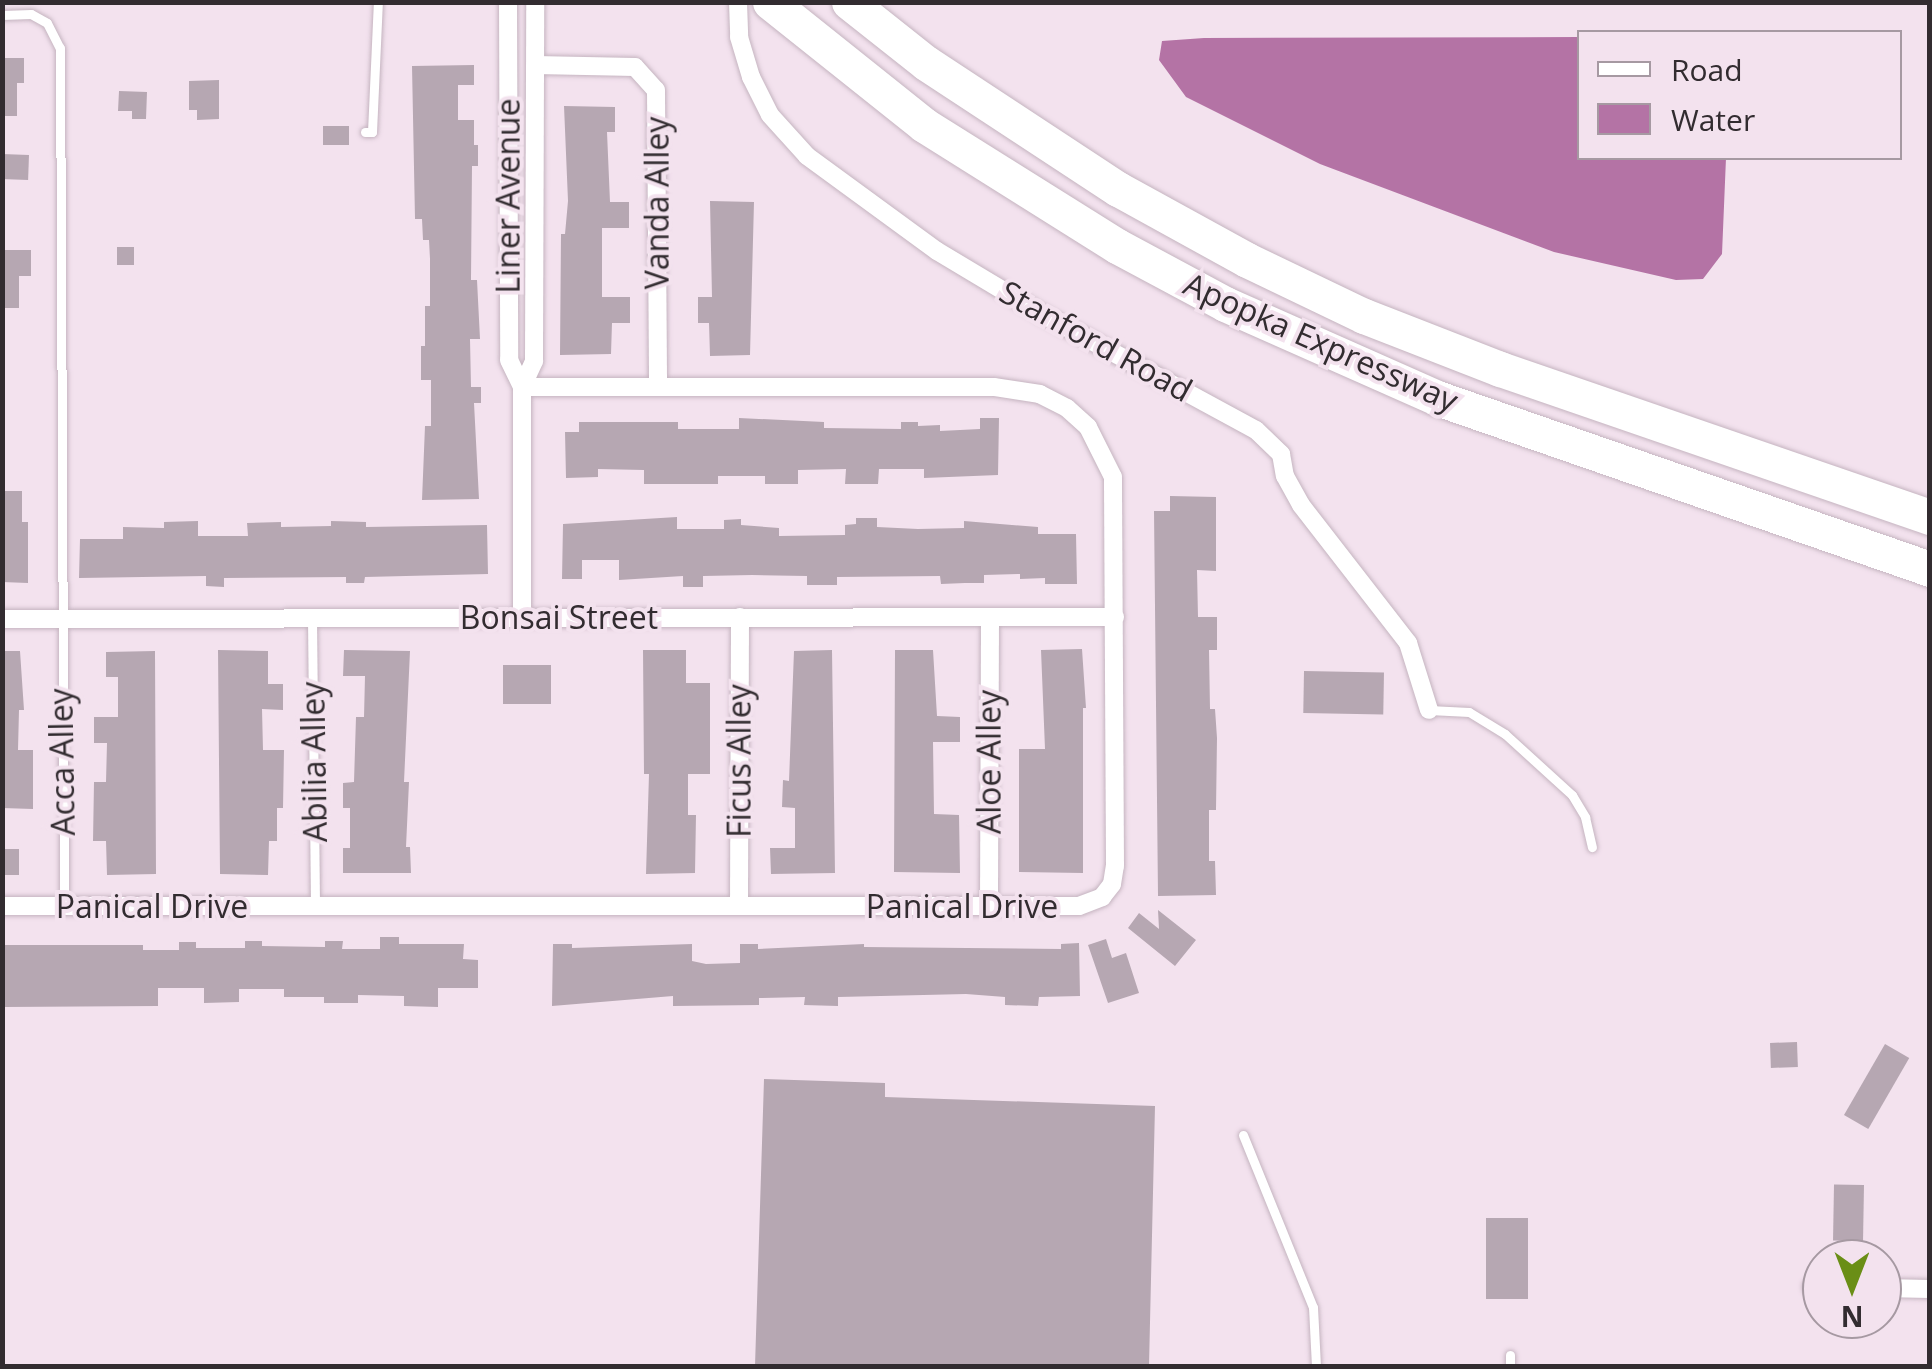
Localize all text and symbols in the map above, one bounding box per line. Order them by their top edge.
legend [1577,30,1902,160]
text: Road [1671,49,1743,90]
street label: Liner Avenue [489,98,527,294]
text: Water [1671,99,1755,140]
street label: Vanda Alley [638,117,676,289]
street label: Apopka Expressway [1178,264,1464,420]
street label: Stanford Road [993,272,1199,410]
street label: Bonsai Street [460,598,658,636]
street label: Abilia Alley [293,681,335,843]
street label: Ficus Alley [720,684,758,838]
street label: Acca Alley [42,688,82,836]
street label: Aloe Alley [970,690,1008,834]
street label: Panical Drive [56,887,248,925]
street label: Panical Drive [866,887,1058,925]
north arrow [1802,1239,1902,1339]
text: N [1841,1298,1863,1336]

